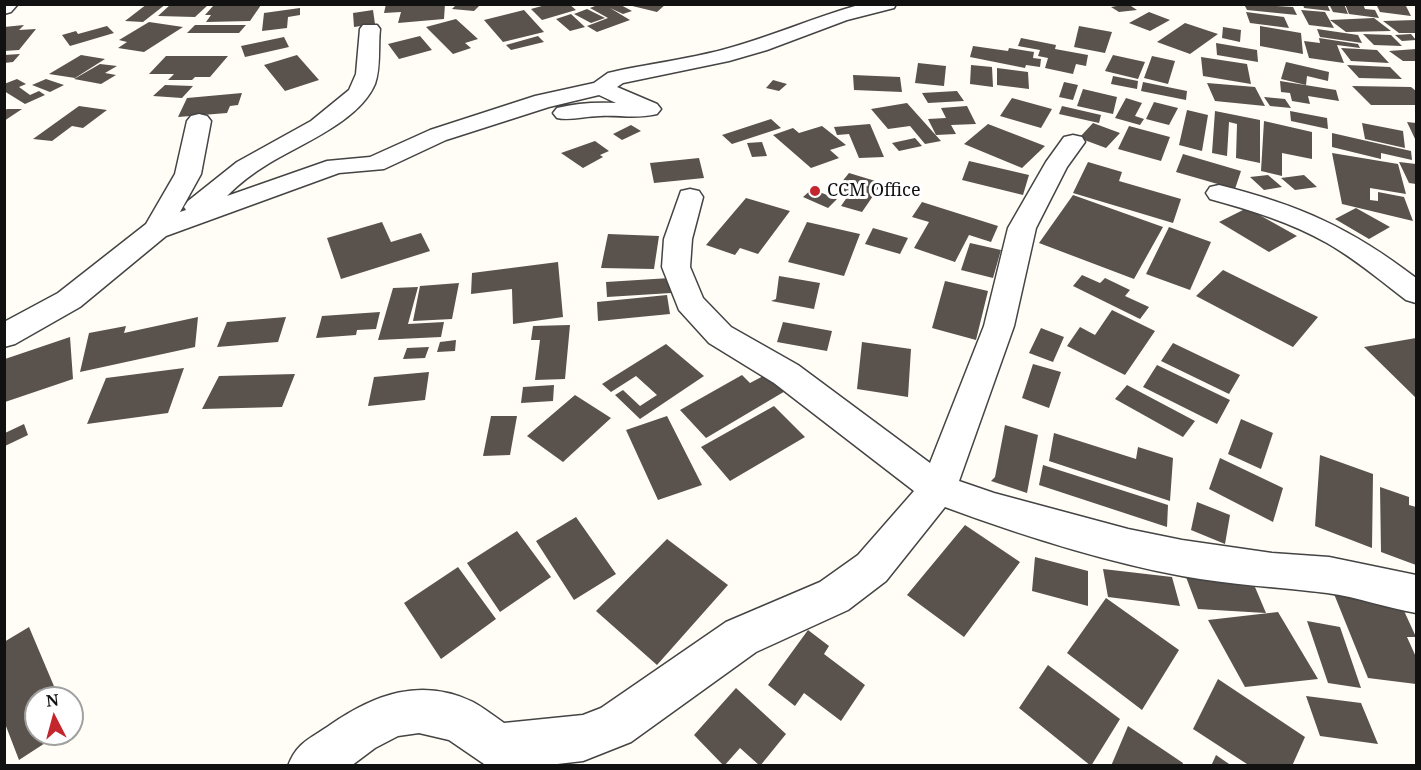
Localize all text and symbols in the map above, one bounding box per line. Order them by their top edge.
place label: CCM Office [827,180,921,202]
marker: CCM Office [808,184,822,198]
north arrow [24,686,84,746]
text: N [45,688,60,712]

